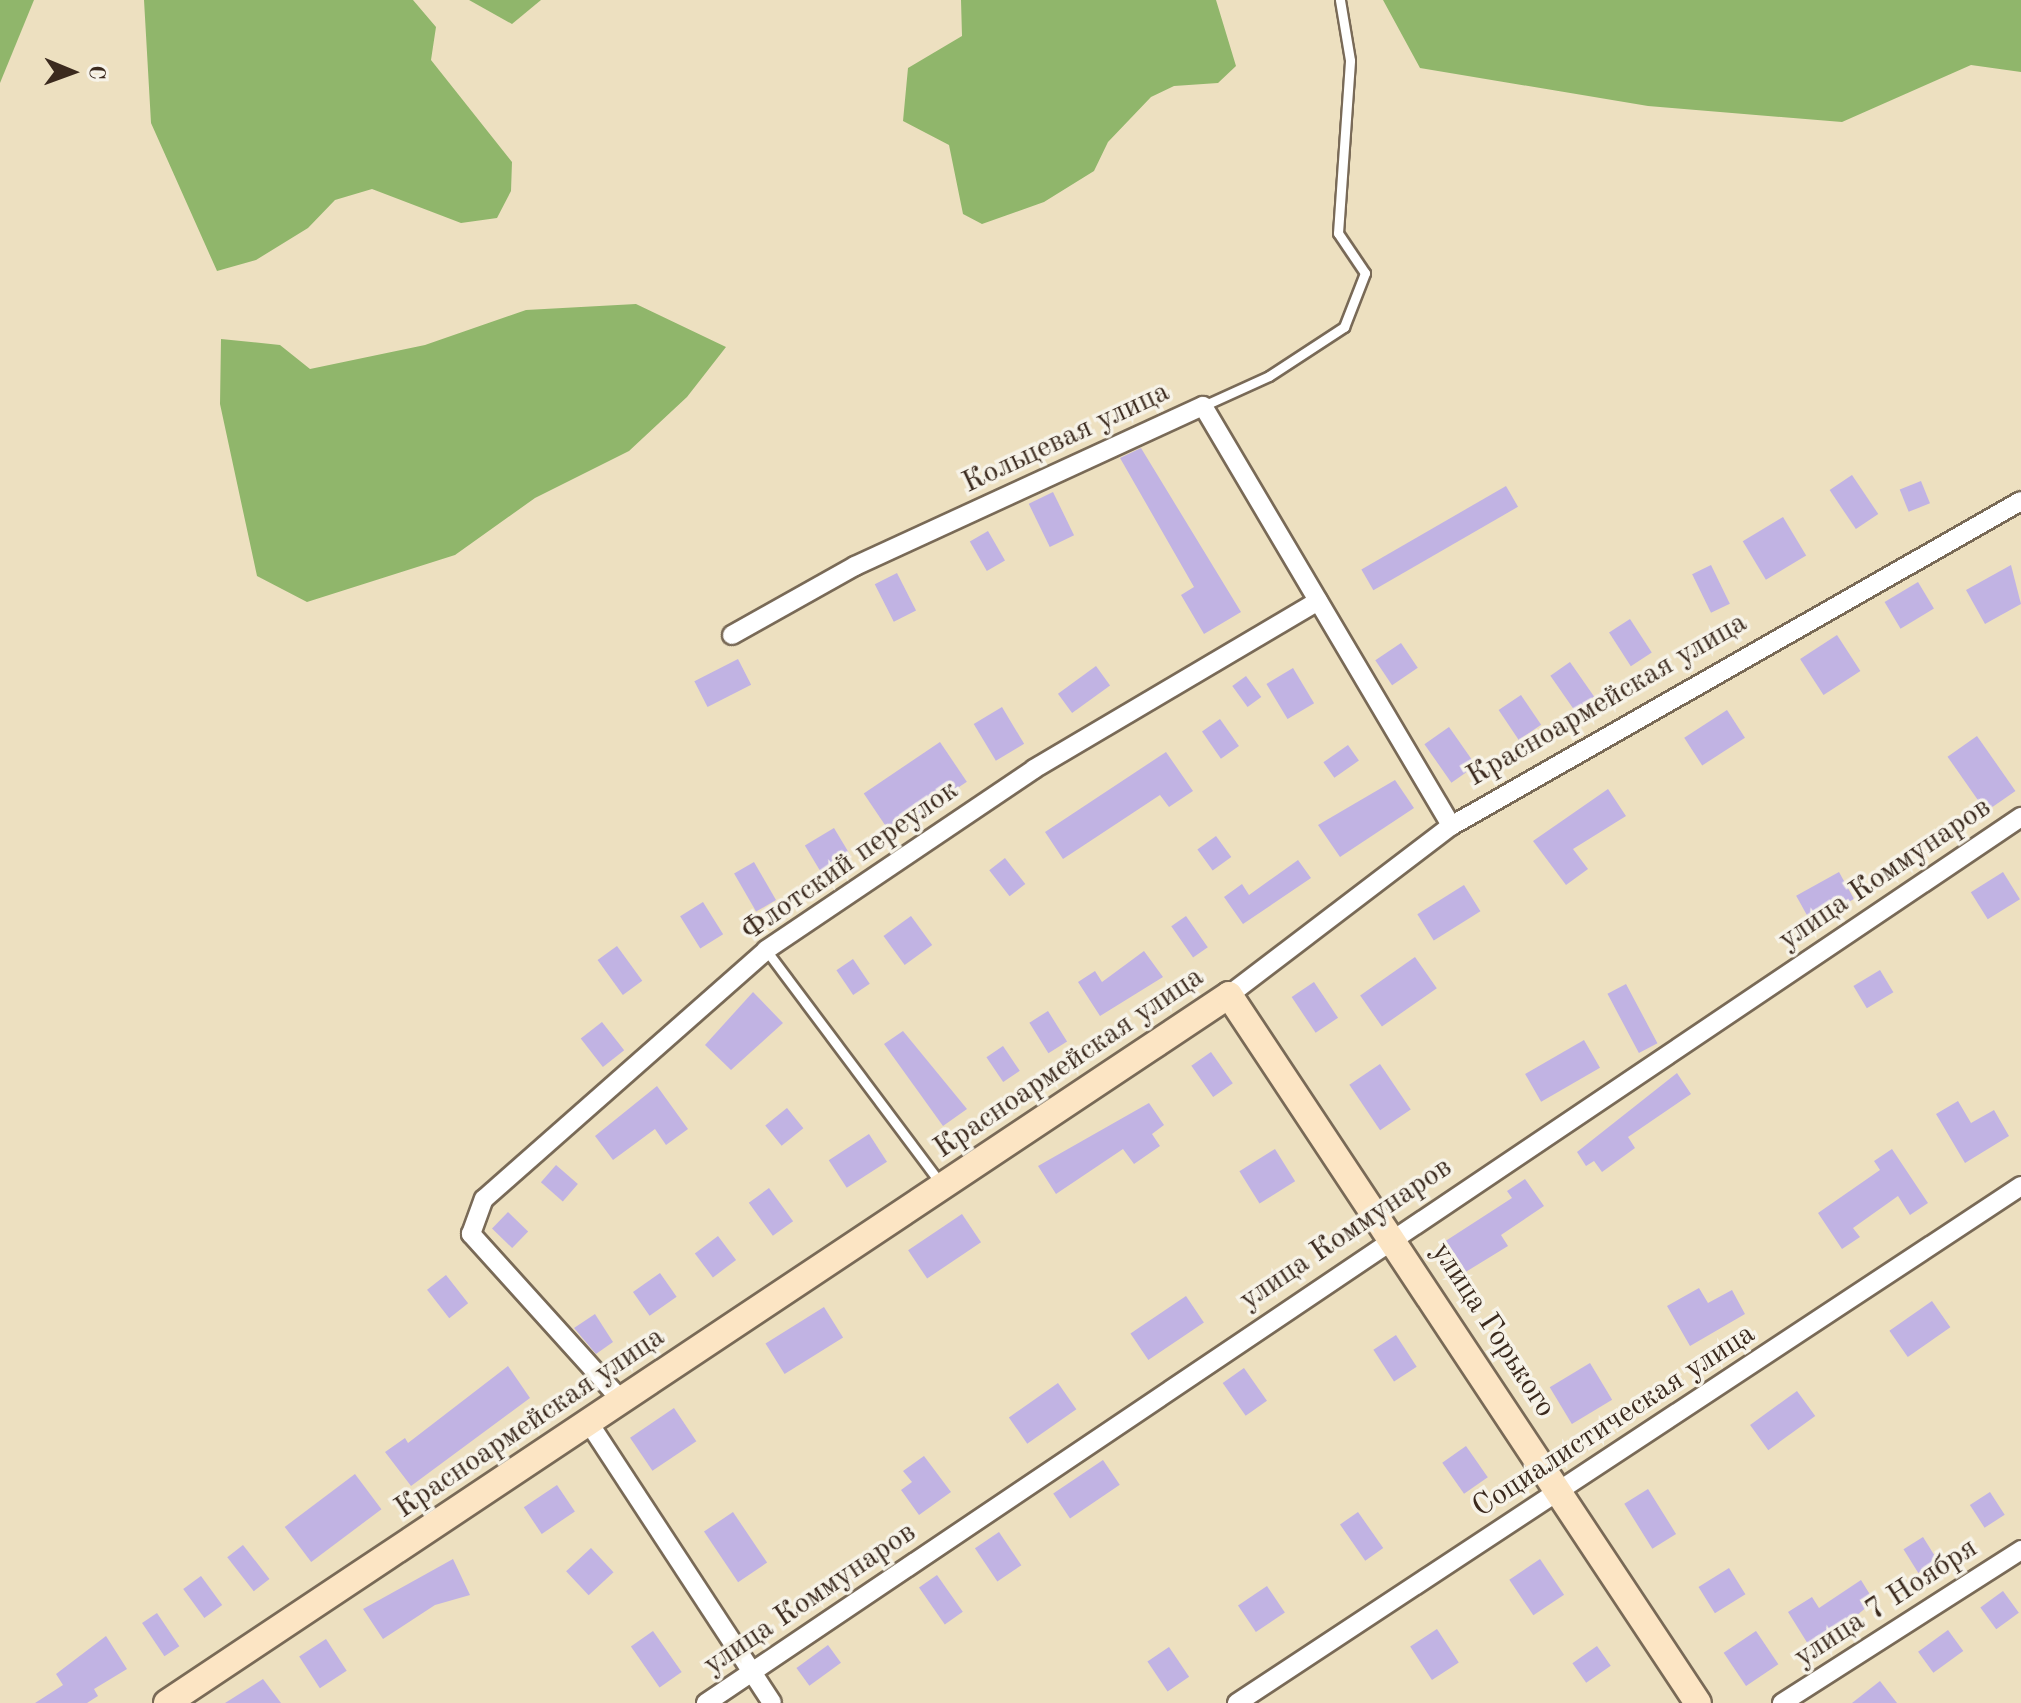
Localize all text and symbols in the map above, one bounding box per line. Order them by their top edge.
north arrow [32,32,112,112]
text: С [85,65,107,80]
street label: Кольцевая улица [957,374,1175,502]
street label: Красноармейская улица [1460,605,1754,795]
street label: Флотский переулок [734,773,966,949]
street label: улица Коммунаров [1772,790,1998,958]
street label: Красноармейская улица [927,959,1211,1167]
street label: улица Коммунаров [1233,1150,1459,1318]
street label: улица Горького [1423,1236,1563,1424]
street label: Социалистическая улица [1466,1316,1762,1526]
street label: Красноармейская улица [388,1319,672,1527]
street label: улица Коммунаров [697,1515,923,1683]
street label: улица 7 Ноября [1788,1530,1984,1676]

